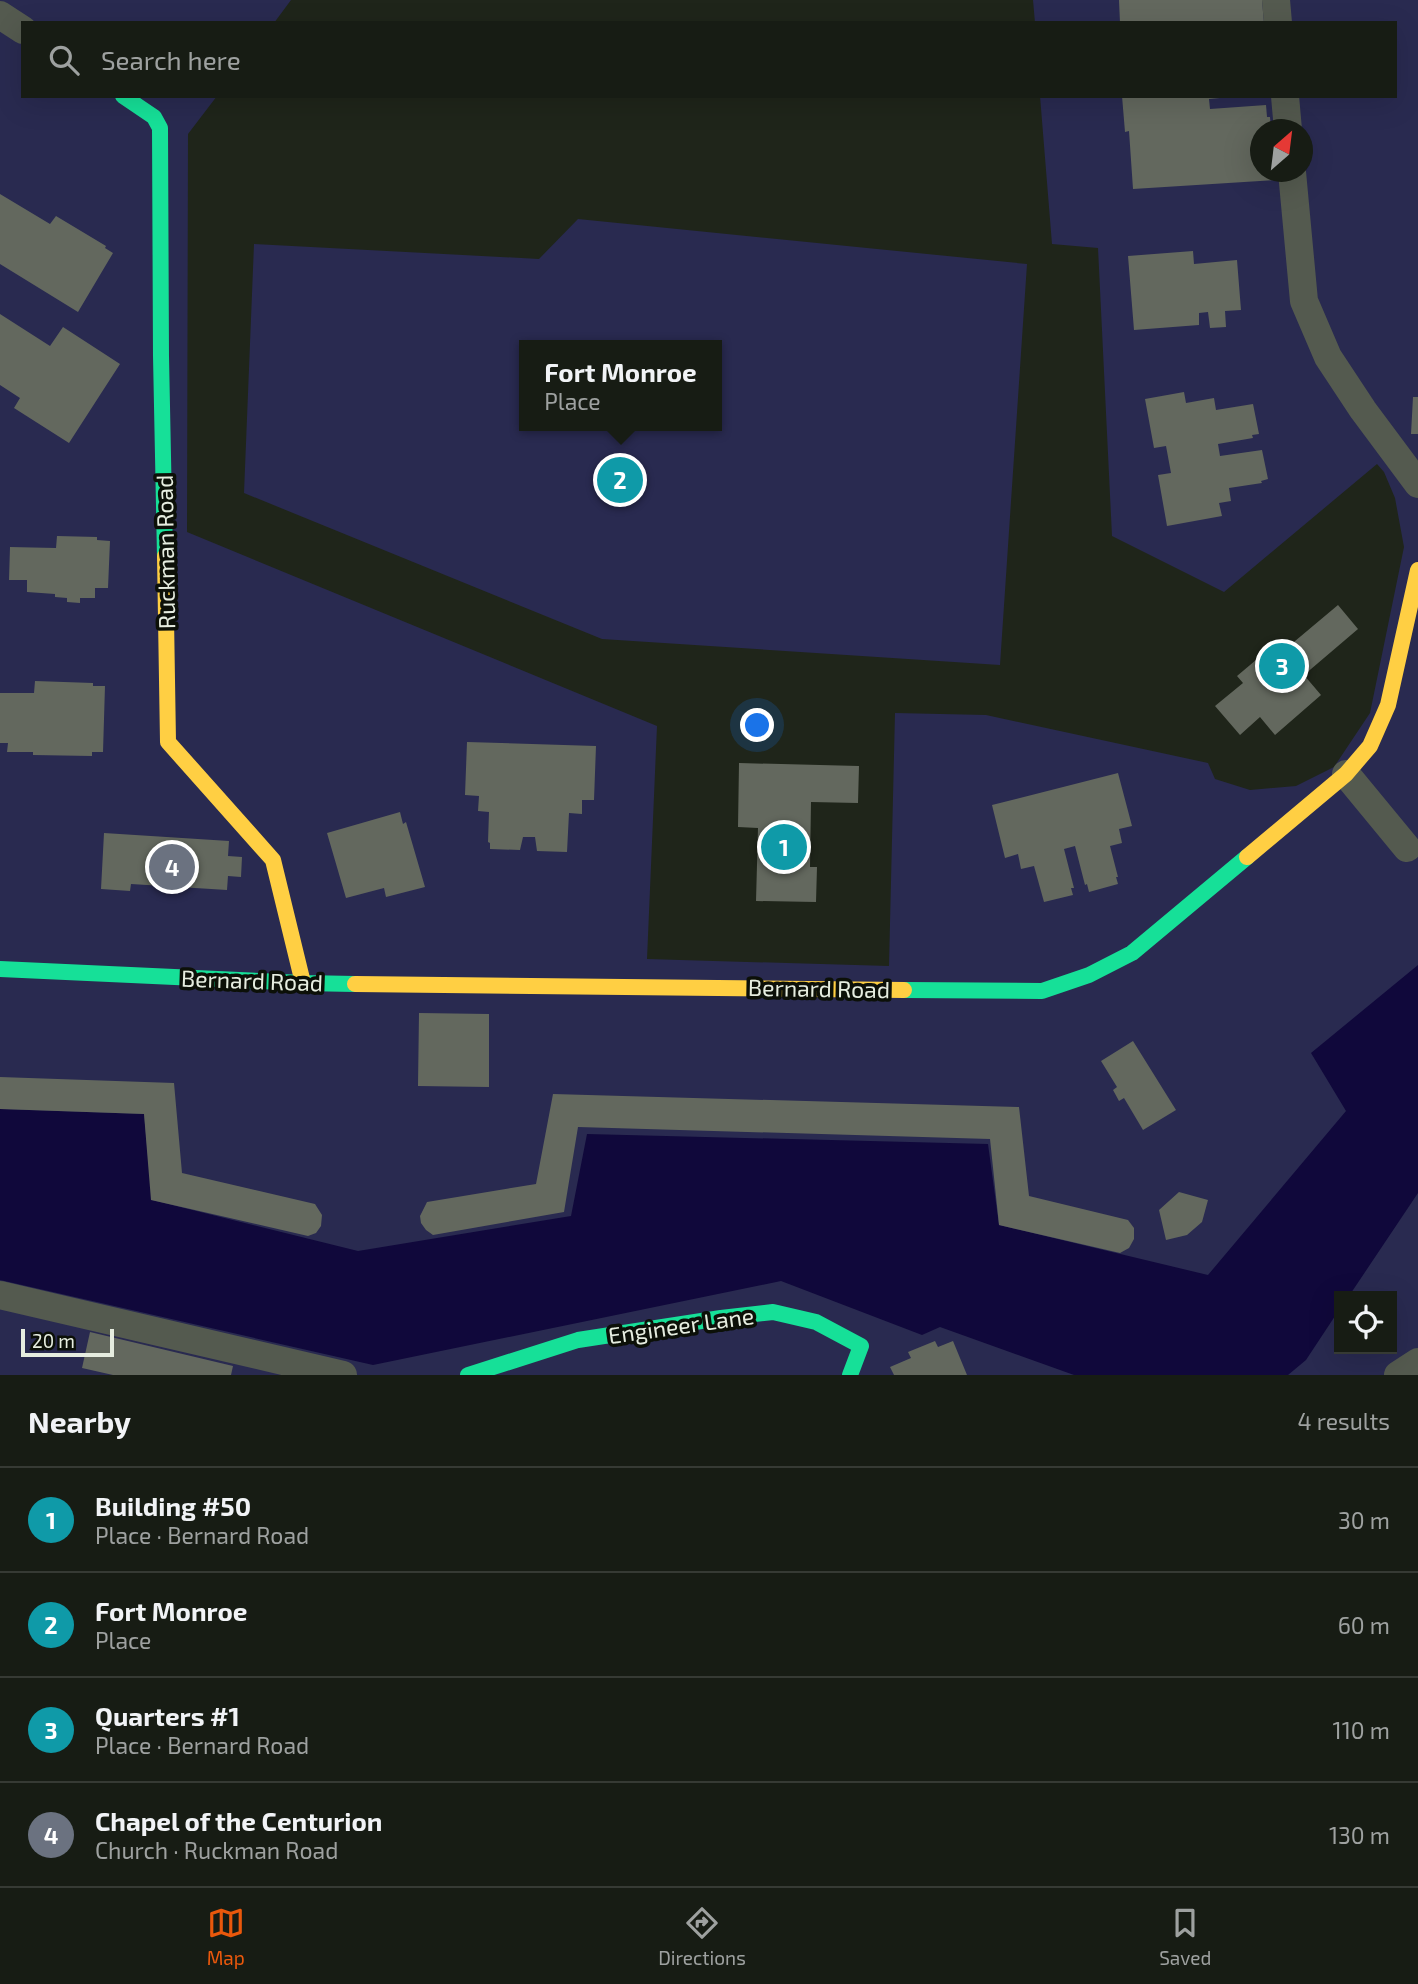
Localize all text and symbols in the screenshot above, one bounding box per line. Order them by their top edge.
search box [21,21,1397,98]
icon: search [45,41,83,79]
text: Search here [101,44,241,75]
north arrow [1250,119,1313,182]
popup [519,340,722,431]
text: Fort Monroe [544,356,697,387]
text: Place [544,387,601,415]
pin: 2 [597,454,643,506]
street label: Ruckman Road [150,475,180,629]
pin: 3 [1259,640,1305,692]
your location [740,708,774,742]
pin: 1 [761,821,807,873]
pin: 4 [149,841,195,893]
street label: Bernard Road [181,964,323,996]
street label: Bernard Road [748,973,890,1003]
map controls [1334,1291,1397,1354]
button: locate [1334,1291,1397,1354]
street label: Engineer Lane [606,1301,756,1349]
scale bar [21,1326,114,1358]
text: 20 m [32,1329,75,1352]
text: Nearby [28,1403,131,1439]
text: 4 results [1298,1407,1390,1435]
text: Building #50 [95,1490,251,1521]
text: 1 [46,1506,56,1534]
text: 30 m [1338,1506,1390,1534]
text: Place · Bernard Road [95,1521,309,1549]
text: Fort Monroe [95,1595,247,1626]
text: 2 [44,1611,58,1639]
text: 60 m [1338,1611,1390,1639]
text: Place [95,1626,151,1654]
text: Quarters #1 [95,1700,240,1731]
text: 3 [44,1716,58,1744]
text: 110 m [1333,1716,1390,1744]
text: Place · Bernard Road [95,1731,309,1759]
text: Chapel of the Centurion [95,1805,383,1836]
text: 4 [44,1821,58,1849]
text: 130 m [1329,1821,1390,1849]
text: Church · Ruckman Road [95,1836,338,1864]
tab: Map [207,1904,245,1969]
tab: Directions [658,1904,746,1969]
tab: Saved [1159,1904,1211,1969]

